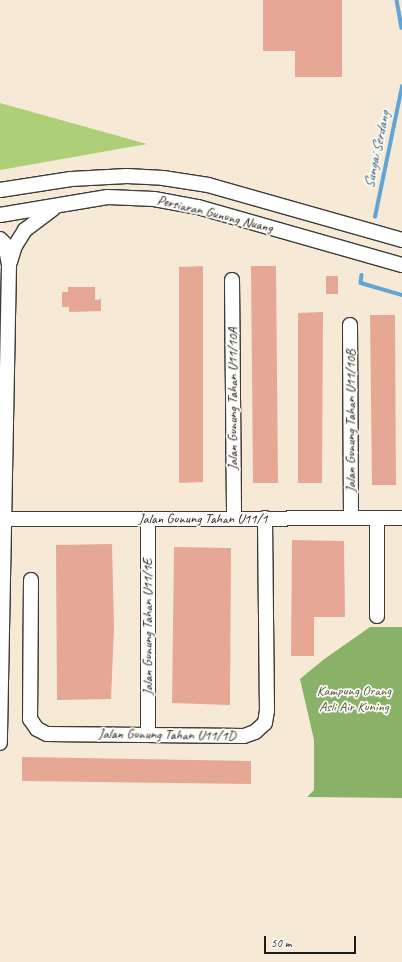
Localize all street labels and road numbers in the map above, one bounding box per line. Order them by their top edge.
street label: Persiaran Gunung Nuang [156,192,274,236]
street label: Jalan Gunung Tahan U11/10A [225,328,241,470]
street label: Jalan Gunung Tahan U11/10B [343,350,359,492]
street label: Jalan Gunung Tahan U11/1 [138,511,268,527]
street label: Jalan Gunung Tahan U11/1E [140,559,156,695]
street label: Jalan Gunung Tahan U11/1D [98,725,236,745]

